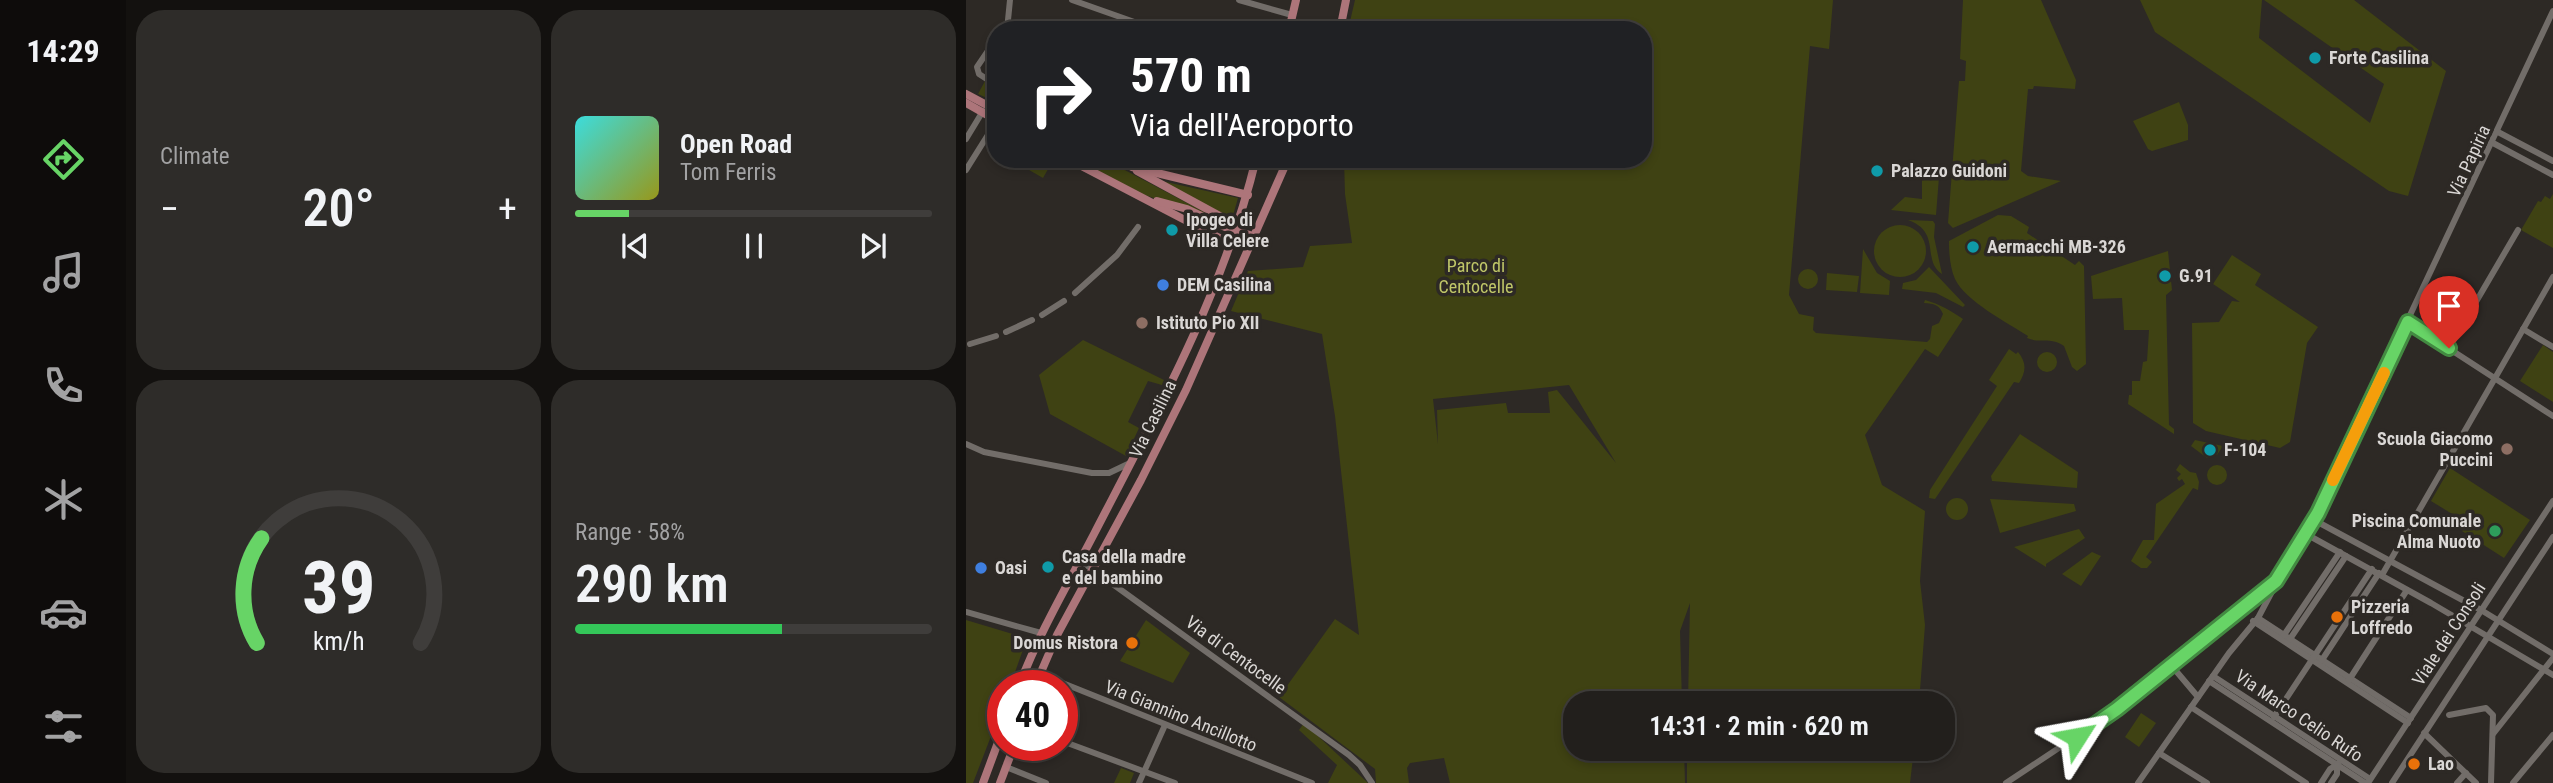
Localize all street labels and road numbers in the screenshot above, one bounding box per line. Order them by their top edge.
street label: Via Papiria [2443,122,2494,200]
street label: Via Casilina [1125,377,1180,461]
street label: Viale dei Consoli [2407,578,2490,689]
street label: Via di Centocelle [1182,611,1291,698]
street label: Via Marco Celio Rufo [2232,665,2367,766]
street label: Via Giannino Ancillotto [1102,675,1260,756]

